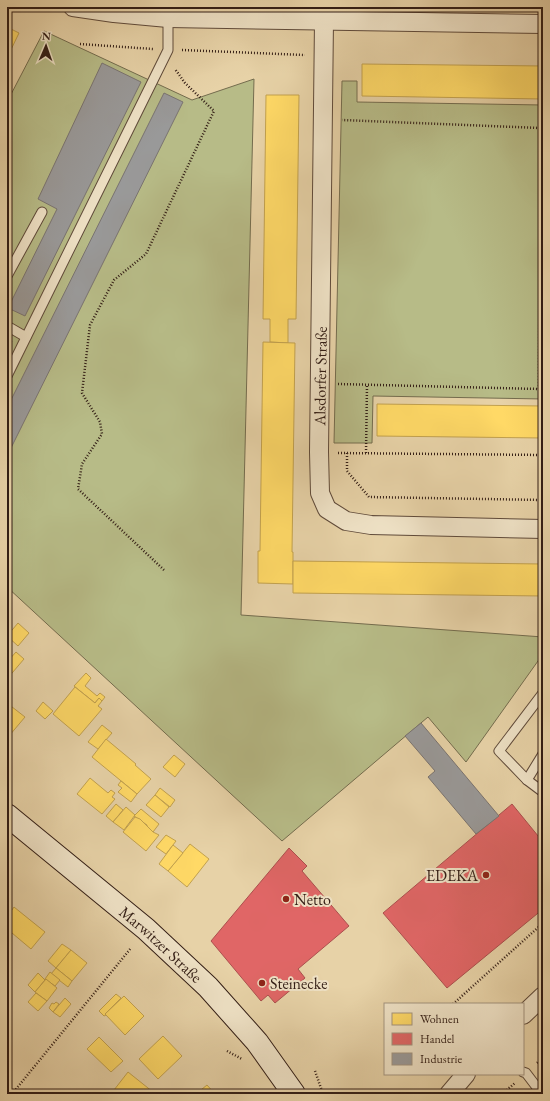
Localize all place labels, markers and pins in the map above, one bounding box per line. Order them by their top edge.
place label: EDEKA [426,865,479,886]
marker: EDEKA [481,870,491,880]
place label: Netto [294,889,331,910]
marker: Netto [281,894,291,904]
place label: Steinecke [270,973,327,994]
marker: Steinecke [257,978,267,988]

